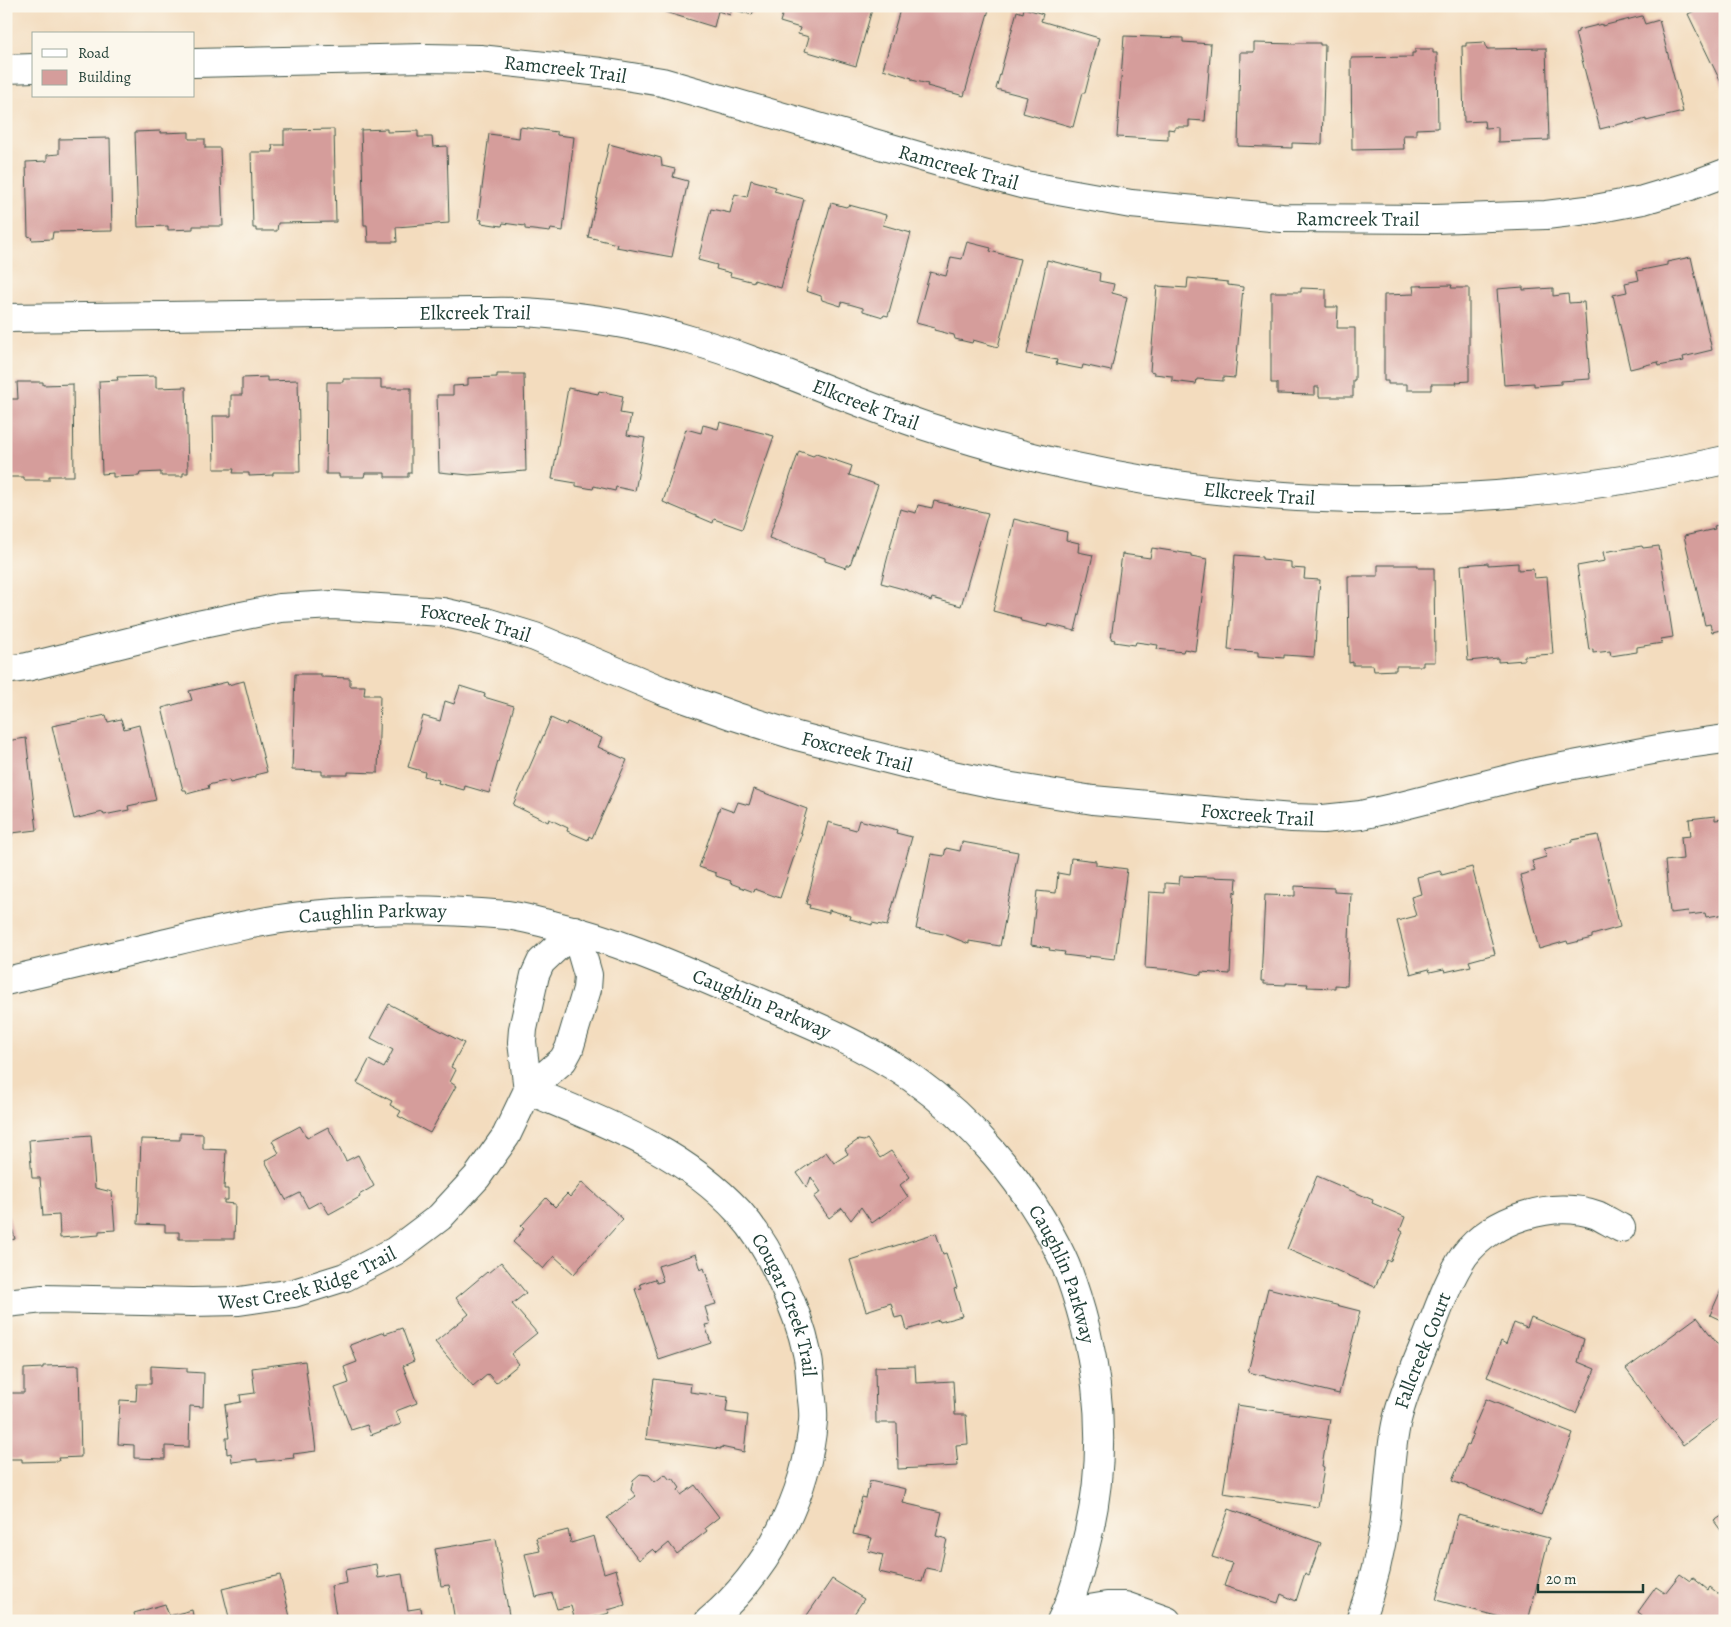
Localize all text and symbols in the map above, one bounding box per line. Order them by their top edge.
legend [32,32,195,98]
text: Road [78,43,110,63]
street label: Ramcreek Trail [503,48,629,90]
text: Building [78,67,131,87]
street label: Ramcreek Trail [895,137,1022,196]
street label: Ramcreek Trail [1296,205,1420,232]
street label: Elkcreek Trail [419,298,532,326]
street label: Elkcreek Trail [809,372,923,437]
street label: Elkcreek Trail [1202,475,1316,511]
street label: Foxcreek Trail [419,597,534,648]
street label: Foxcreek Trail [799,724,915,778]
street label: Foxcreek Trail [1200,796,1314,832]
street label: Caughlin Parkway [297,897,448,930]
street label: Caughlin Parkway [689,962,837,1045]
street label: Caughlin Parkway [1022,1199,1102,1347]
street label: Cougar Creek Trail [746,1227,824,1378]
street label: West Creek Ridge Trail [217,1239,400,1315]
street label: Fallcreek Court [1387,1287,1457,1412]
scale bar [1538,1562,1644,1594]
text: 20 m [1546,1569,1577,1589]

